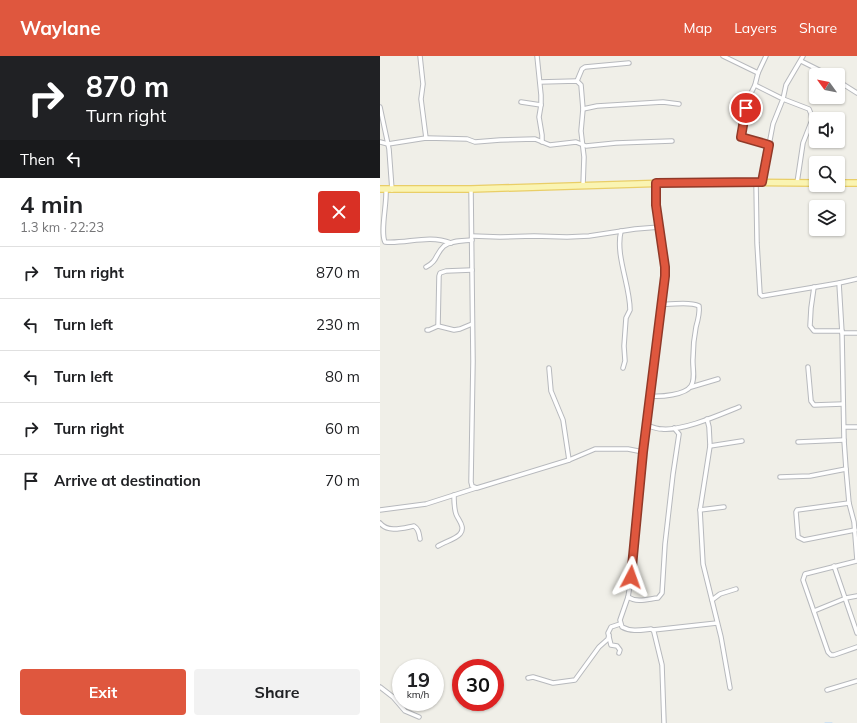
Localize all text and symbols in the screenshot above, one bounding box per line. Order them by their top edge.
text: Waylane [20,16,101,40]
text: Map [683,19,712,37]
text: Layers [734,19,777,37]
text: Share [799,19,837,37]
north arrow [809,68,845,104]
map controls [809,68,845,236]
text: 870 m [86,69,169,104]
icon: right [20,72,72,124]
pin [729,91,763,125]
icon: arrive [735,97,757,119]
text: Turn right [86,104,166,127]
button: sound [809,112,845,148]
icon: left [63,148,85,170]
text: Then [20,150,55,169]
button: search [809,156,845,192]
text: 4 min [20,189,83,219]
button: close [318,191,360,233]
button: layers [809,200,845,236]
text: 1.3 km · 22:23 [20,219,104,235]
icon: right [20,262,42,284]
text: Turn right [54,263,124,282]
text: 870 m [316,263,360,282]
icon: left [20,314,42,336]
text: Turn left [54,315,113,334]
text: 230 m [316,315,360,334]
icon: left [20,366,42,388]
text: Turn left [54,367,113,386]
text: 80 m [325,367,360,386]
icon: right [20,418,42,440]
text: Turn right [54,419,124,438]
text: 60 m [325,419,360,438]
icon: arrive [20,470,42,492]
text: Arrive at destination [54,471,201,490]
text: 70 m [325,471,360,490]
position arrow [610,556,652,598]
speed limit sign: 30 [452,659,504,711]
text: 19 [406,667,430,692]
button: Exit [20,669,186,715]
button: Share [194,669,360,715]
text: km/h [407,688,429,701]

